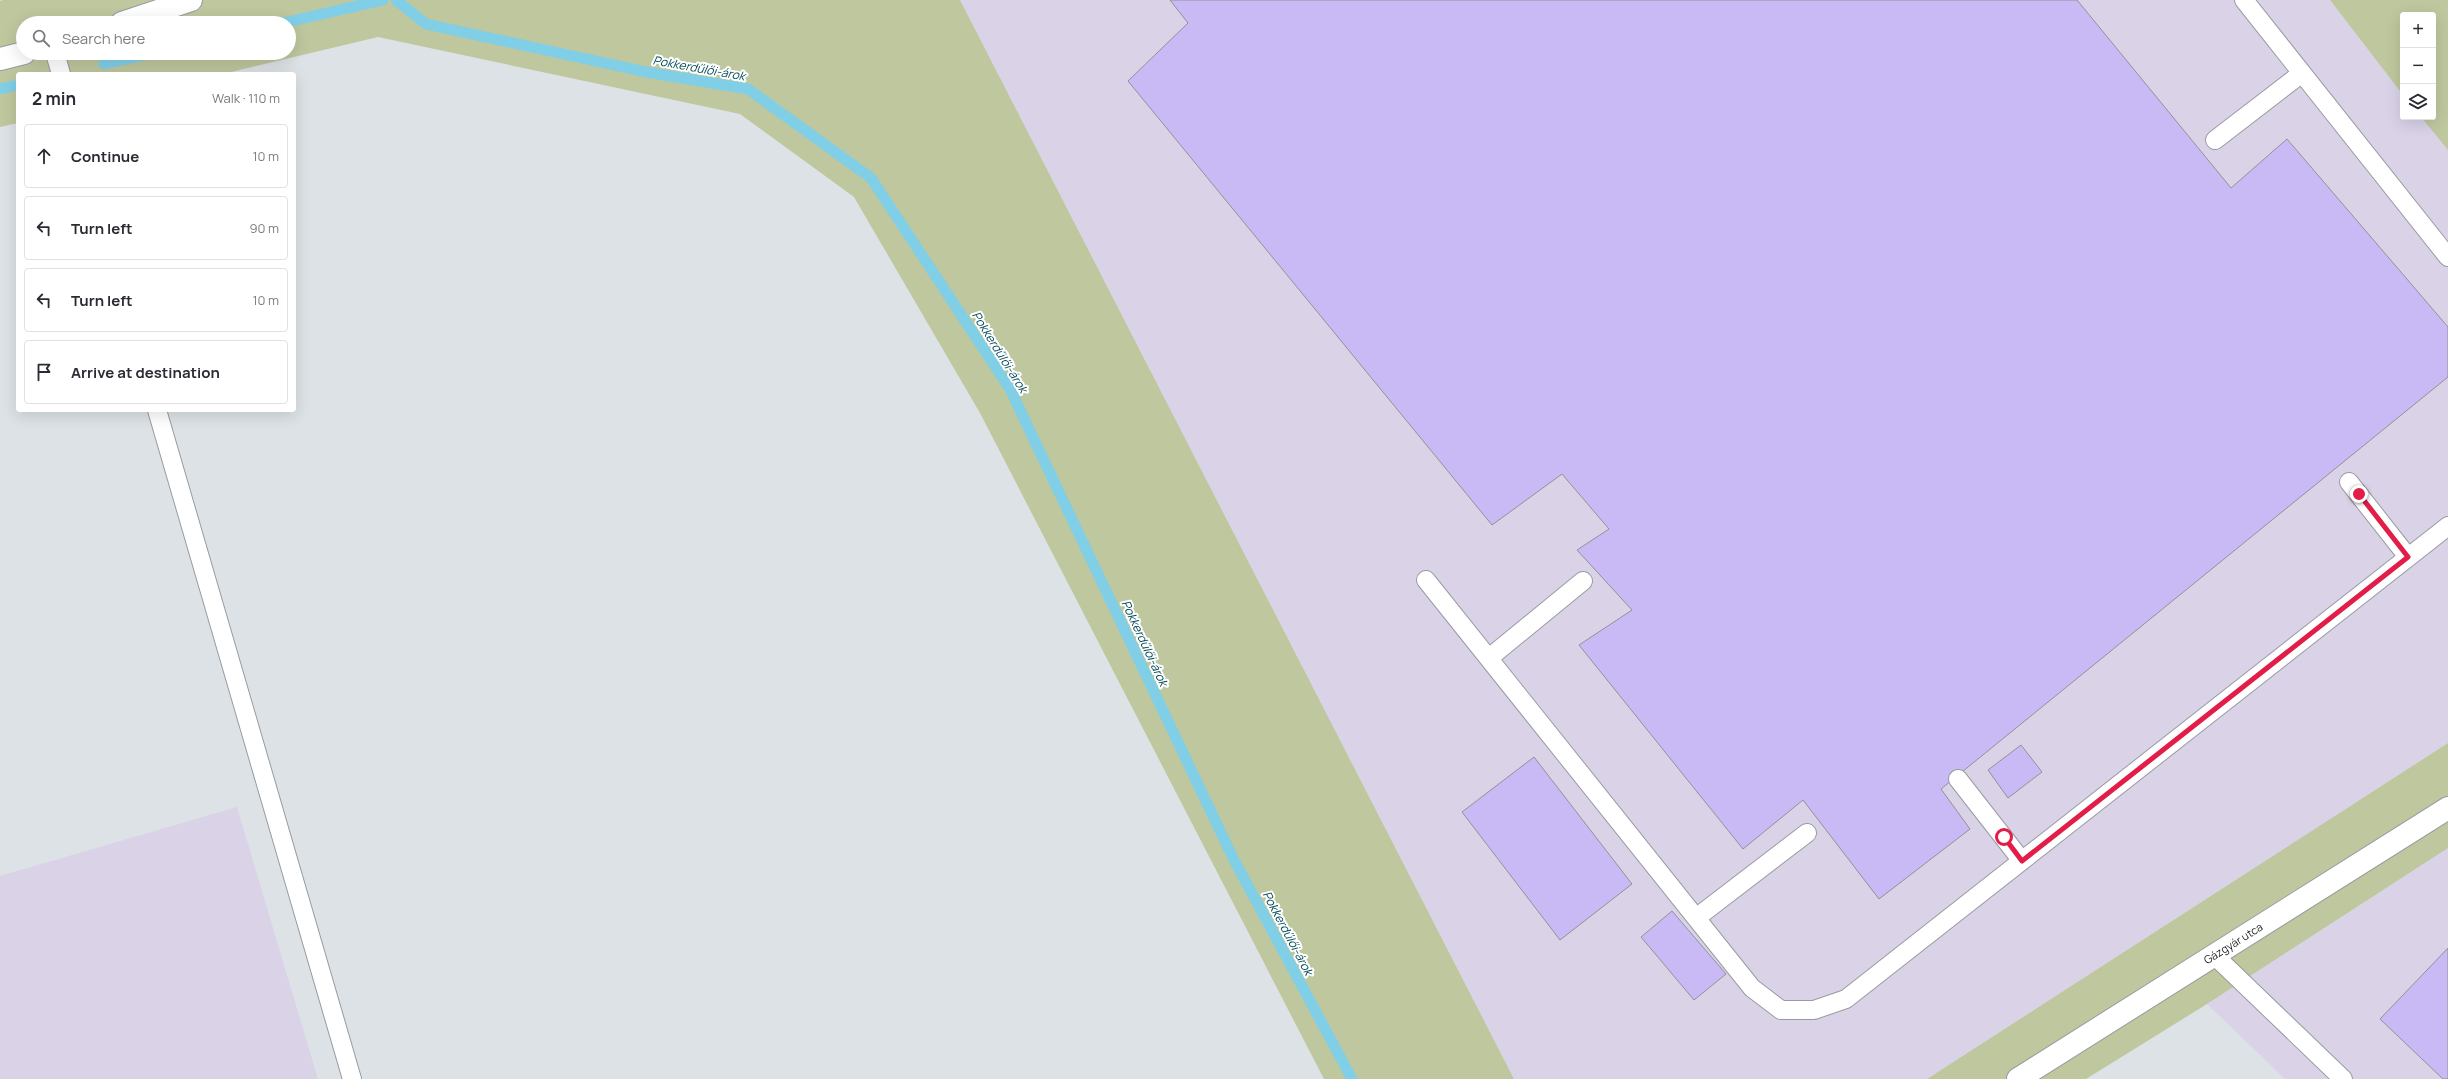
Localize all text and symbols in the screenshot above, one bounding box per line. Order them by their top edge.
map controls [2400,12,2436,120]
button: + [2400,12,2436,48]
search box [16,16,296,60]
icon: search [30,27,52,49]
text: Search here [62,28,145,49]
button: − [2400,48,2436,84]
water label: Pokkerdűlői-árok [652,52,748,85]
button: layers [2400,84,2436,120]
text: 2 min [32,87,76,110]
text: Walk · 110 m [212,89,280,107]
icon: ahead [33,145,55,167]
text: Continue [71,146,139,167]
text: 10 m [252,147,279,165]
icon: left [33,217,55,239]
text: Turn left [71,218,133,239]
text: 90 m [249,219,279,237]
icon: left [33,289,55,311]
text: Turn left [71,290,133,311]
text: 10 m [252,291,279,309]
water label: Pokkerdűlői-árok [968,308,1033,398]
icon: arrive [33,361,55,383]
text: Arrive at destination [71,362,220,383]
route end [2350,485,2368,503]
water label: Pokkerdűlői-árok [1118,597,1173,691]
route start [1995,828,2013,846]
water label: Pokkerdűlői-árok [1259,888,1318,980]
street label: Gázgyár utca [2201,919,2265,967]

